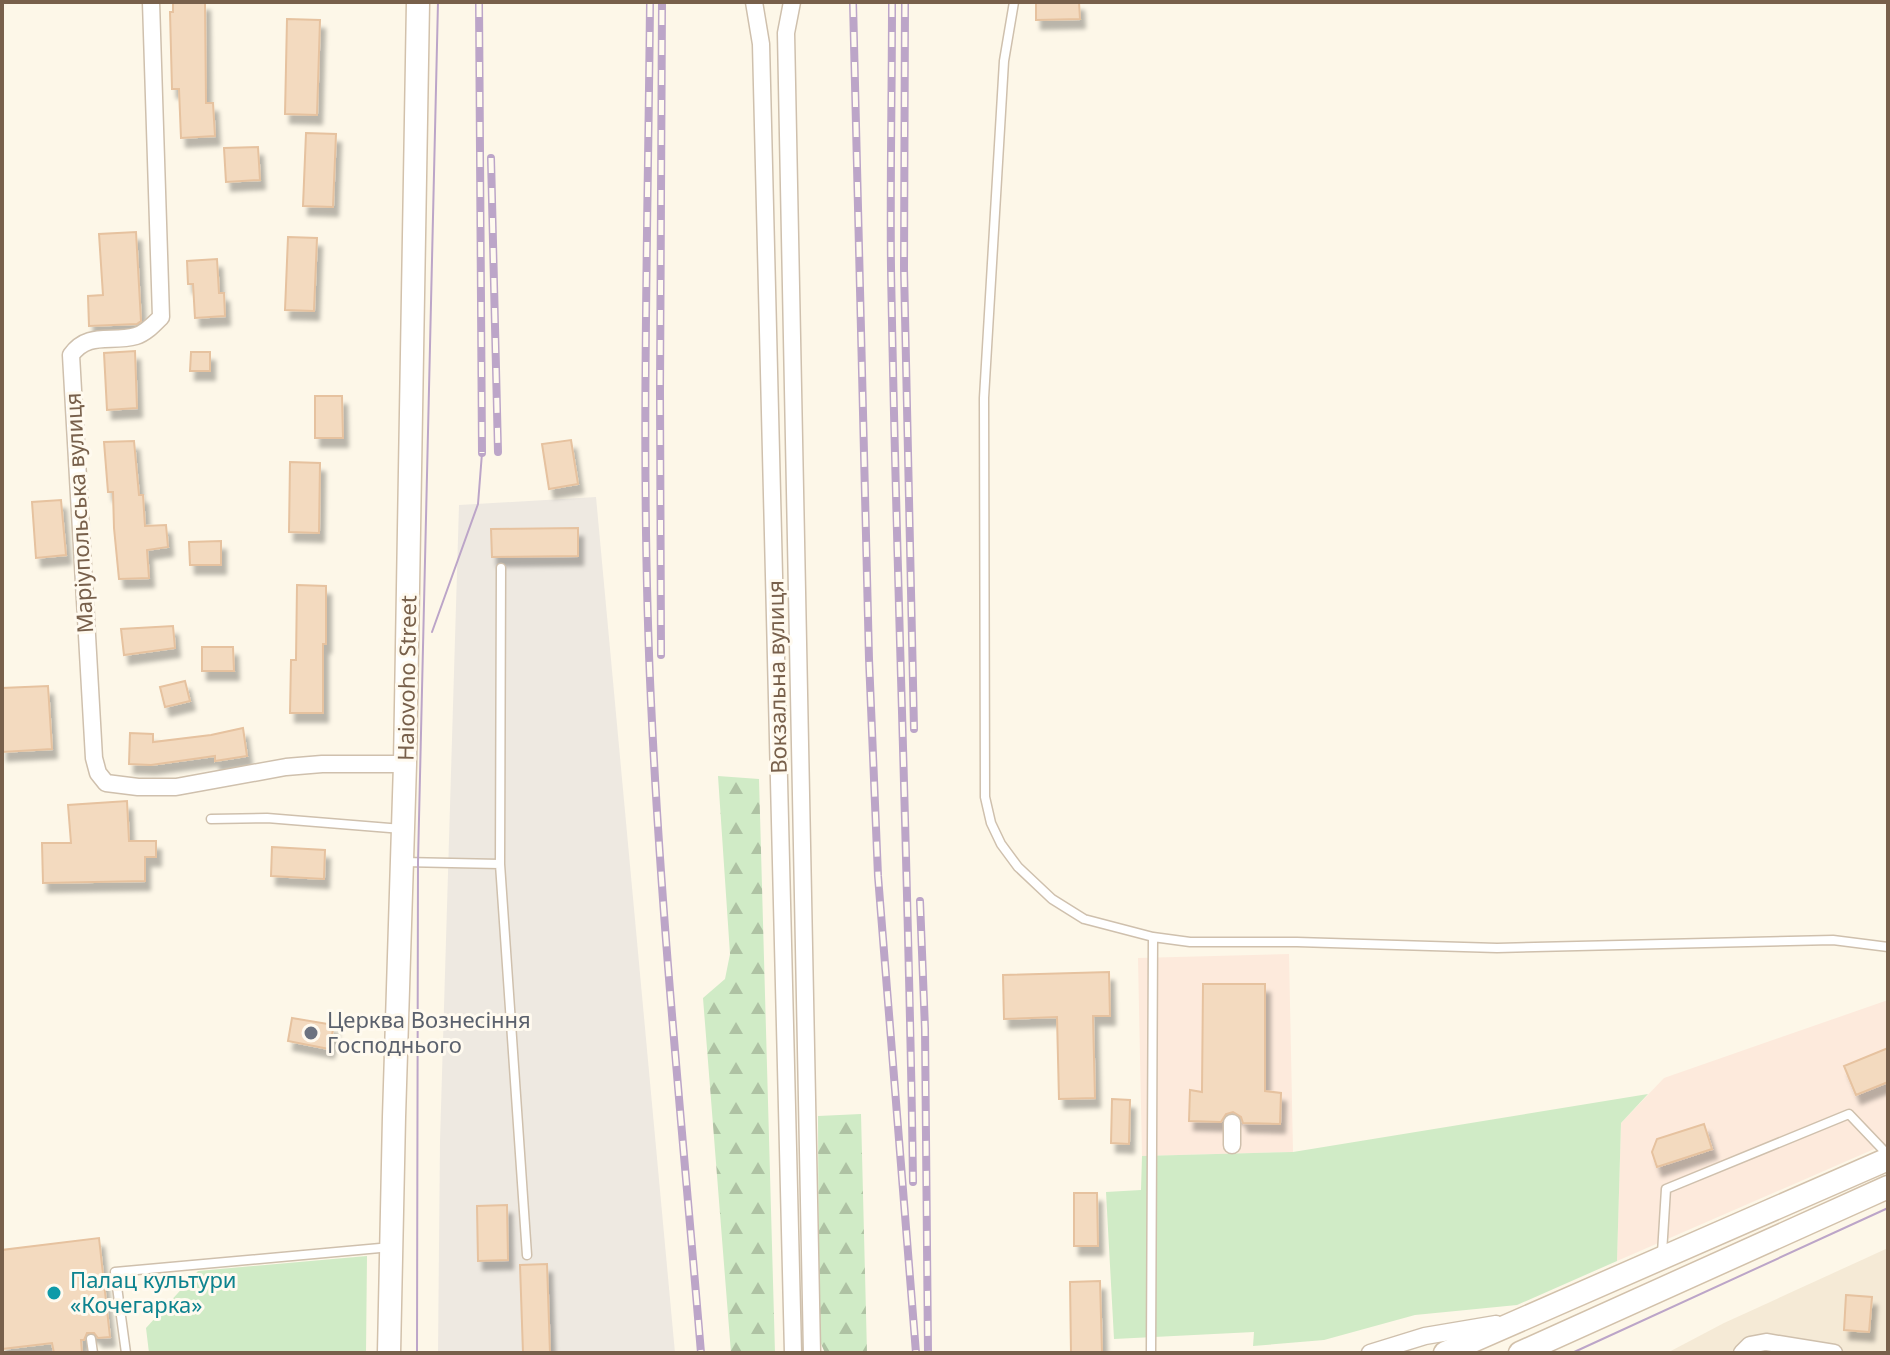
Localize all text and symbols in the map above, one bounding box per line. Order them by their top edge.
street label: Маріупольська вулиця [57,392,99,634]
street label: Вокзальна вулиця [759,580,793,774]
street label: Haiovoho Street [390,595,422,761]
place label: Церква Вознесіння Господнього [327,1004,531,1059]
marker: Церква Вознесіння Господнього [302,1024,320,1042]
place label: Палац культури «Кочегарка» [70,1264,237,1319]
marker: Палац культури «Кочегарка» [45,1284,63,1302]

